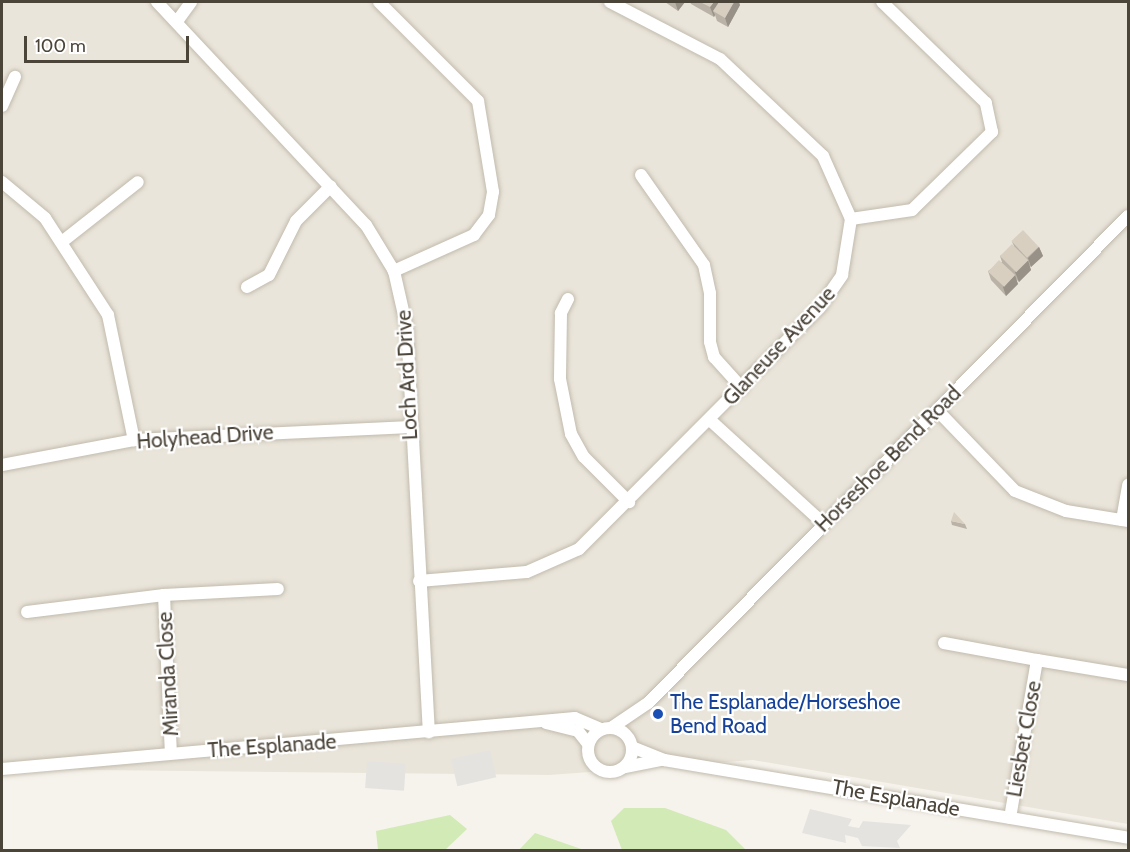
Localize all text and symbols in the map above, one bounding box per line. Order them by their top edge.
scale bar [27,24,192,62]
text: 100 m [35,35,86,57]
street label: Glaneuse Avenue [718,281,840,411]
street label: Loch Ard Drive [391,309,423,441]
street label: Horseshoe Bend Road [810,381,966,537]
street label: Holyhead Drive [136,420,274,454]
street label: Miranda Close [152,611,184,737]
street label: Liesbet Close [1001,679,1047,799]
place label: The Esplanade/Horseshoe Bend Road [670,689,900,739]
marker: The Esplanade/Horseshoe Bend Road [651,707,665,721]
street label: The Esplanade [207,729,337,763]
street label: The Esplanade [830,774,962,822]

